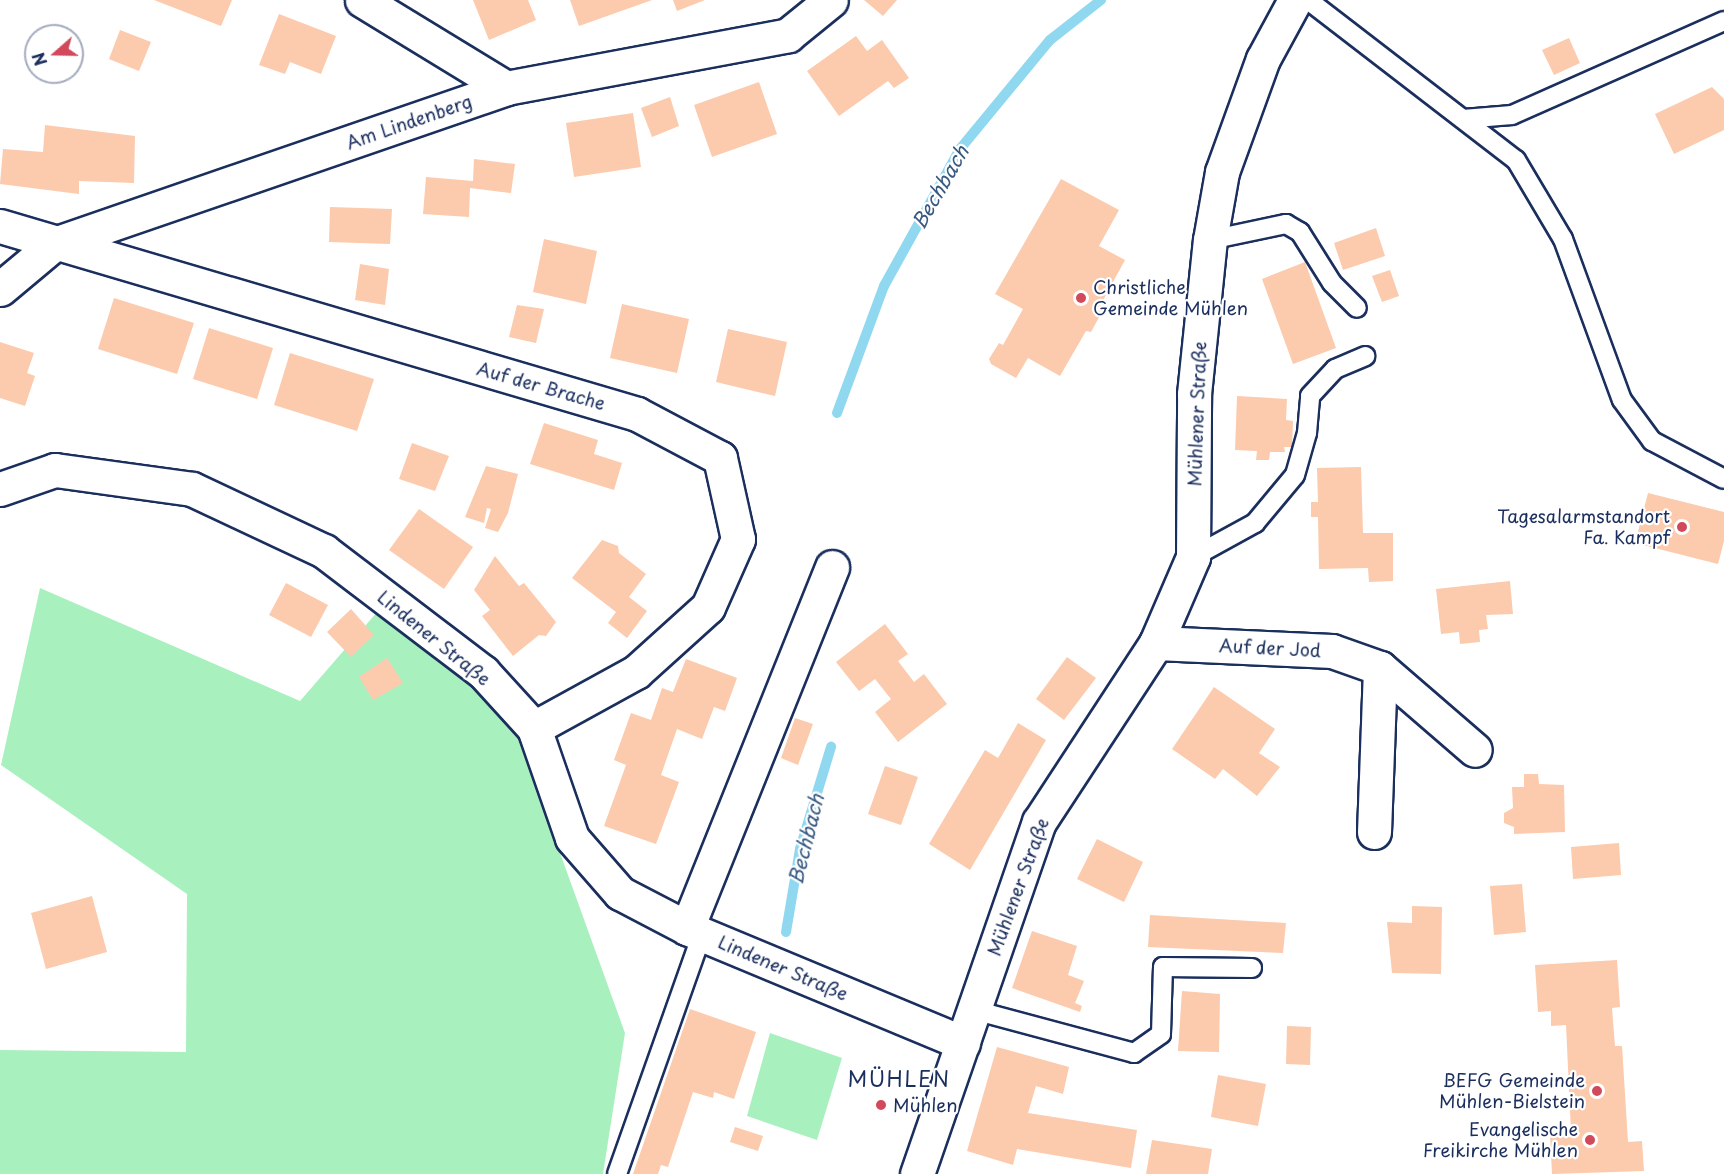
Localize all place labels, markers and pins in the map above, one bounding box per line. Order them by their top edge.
place label: Christliche Gemeinde Mühlen [1093,277,1249,320]
marker: Christliche Gemeinde Mühlen [1074,291,1088,305]
place label: Tagesalarmstandort Fa. Kampf [1497,506,1670,548]
marker: Tagesalarmstandort Fa. Kampf [1675,520,1689,534]
place label: BEFG Gemeinde Mühlen-Bielstein [1439,1070,1585,1112]
marker: BEFG Gemeinde Mühlen-Bielstein [1590,1084,1604,1098]
place label: Mühlen [893,1094,958,1116]
marker: Mühlen [874,1098,888,1112]
place label: Evangelische Freikirche Mühlen [1422,1119,1578,1162]
marker: Evangelische Freikirche Mühlen [1583,1133,1597,1147]

